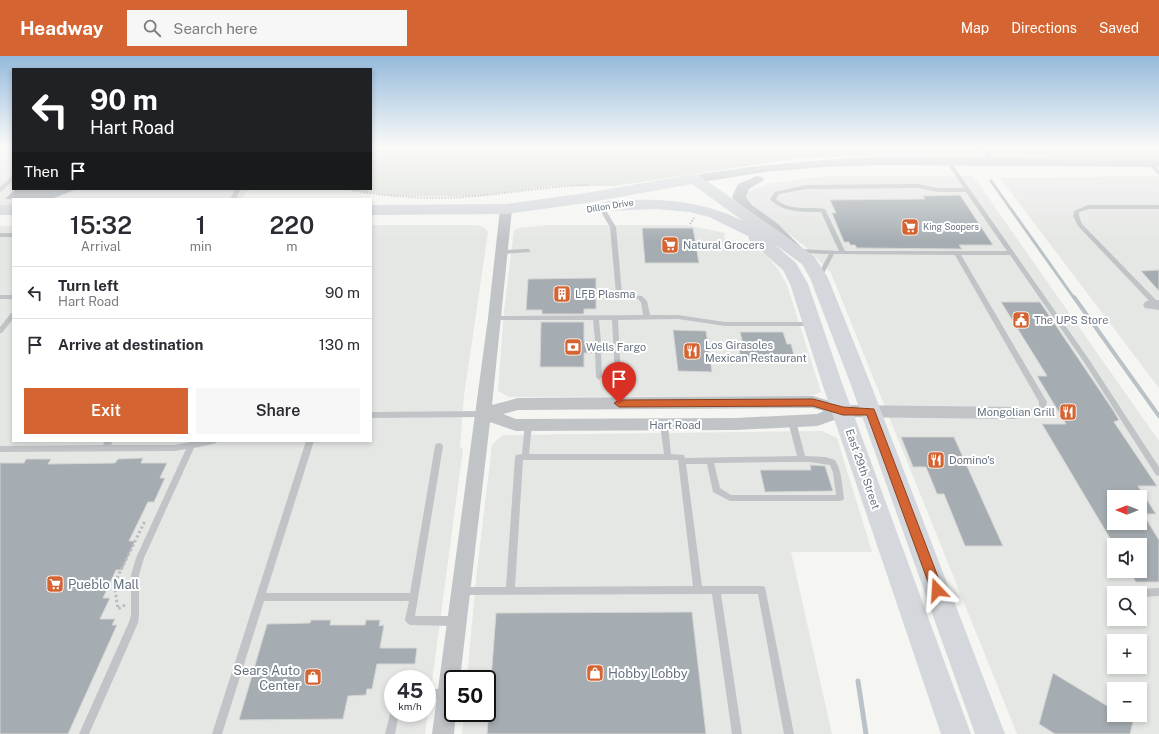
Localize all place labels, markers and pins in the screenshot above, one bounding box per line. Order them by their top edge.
supermarket icon: King Soopers [900,217,920,237]
place label: King Soopers [923,221,980,232]
supermarket icon: Natural Grocers [660,235,680,255]
place label: Natural Grocers [683,239,765,251]
building icon: LFB Plasma [552,284,572,304]
place label: LFB Plasma [575,288,635,300]
public building icon: The UPS Store [1011,310,1031,330]
place label: The UPS Store [1034,314,1109,326]
bank icon: Wells Fargo [563,337,583,357]
place label: Los Girasoles Mexican Restaurant [705,339,807,364]
place label: Wells Fargo [586,341,646,353]
restaurant icon: Los Girasoles Mexican Restaurant [682,341,702,361]
pin [602,362,636,403]
restaurant icon: Mongolian Grill [1058,402,1078,422]
place label: Mongolian Grill [977,406,1055,418]
restaurant icon: Domino's [926,450,946,470]
place label: Domino's [949,454,995,466]
supermarket icon: Pueblo Mall [45,574,65,594]
place label: Pueblo Mall [68,577,139,592]
place label: Sears Auto Center [233,663,300,693]
shop icon: Hobby Lobby [585,663,605,683]
place label: Hobby Lobby [608,666,688,681]
shop icon: Sears Auto Center [303,667,323,687]

